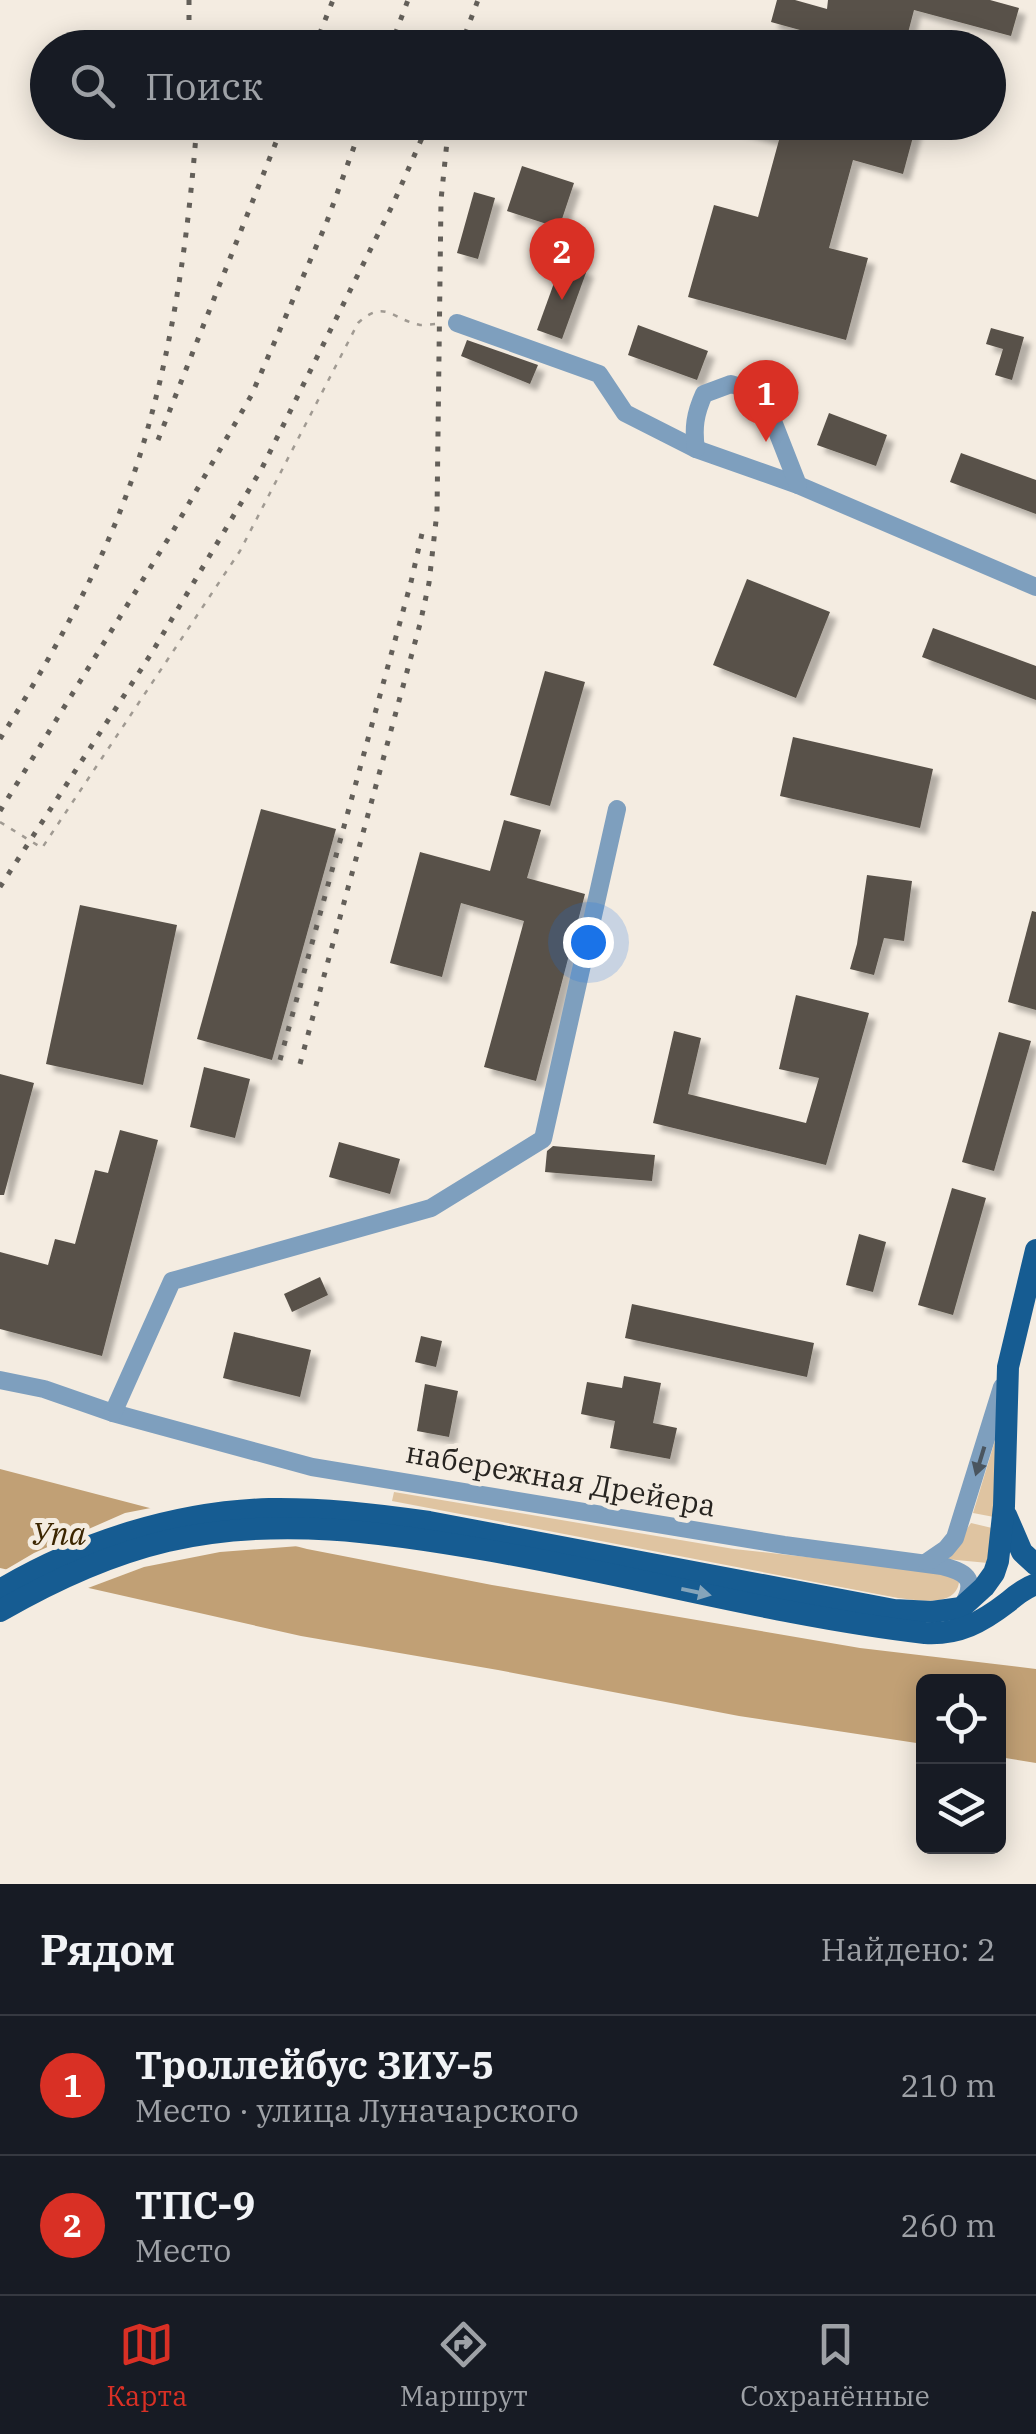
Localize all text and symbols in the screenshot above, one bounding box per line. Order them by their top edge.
search box [30,30,1006,140]
icon: search [65,58,120,113]
text: Поиск [145,61,263,110]
pin: 2 [530,218,594,300]
pin: 1 [734,360,798,442]
your location [563,917,614,968]
street label: набережная Дрейера [403,1432,719,1524]
one-way arrow [972,1446,987,1476]
water label: Упа [32,1512,87,1554]
one-way arrow [681,1584,712,1600]
map controls [916,1674,1006,1854]
button: locate [916,1674,1006,1764]
button: layers [916,1764,1006,1854]
text: Рядом [40,1922,175,1977]
text: Найдено: 2 [821,1928,996,1970]
text: Троллейбус ЗИУ-5 [135,2040,494,2089]
text: 1 [63,2064,82,2106]
text: 210 m [900,2064,996,2106]
text: Место · улица Луначарского [135,2089,579,2131]
text: ТПС-9 [135,2180,255,2229]
text: 2 [63,2204,82,2246]
text: 260 m [900,2204,996,2246]
text: Место [135,2229,231,2271]
tab: Карта [106,2317,187,2414]
tab: Маршрут [400,2317,528,2414]
tab: Сохранённые [740,2317,930,2414]

